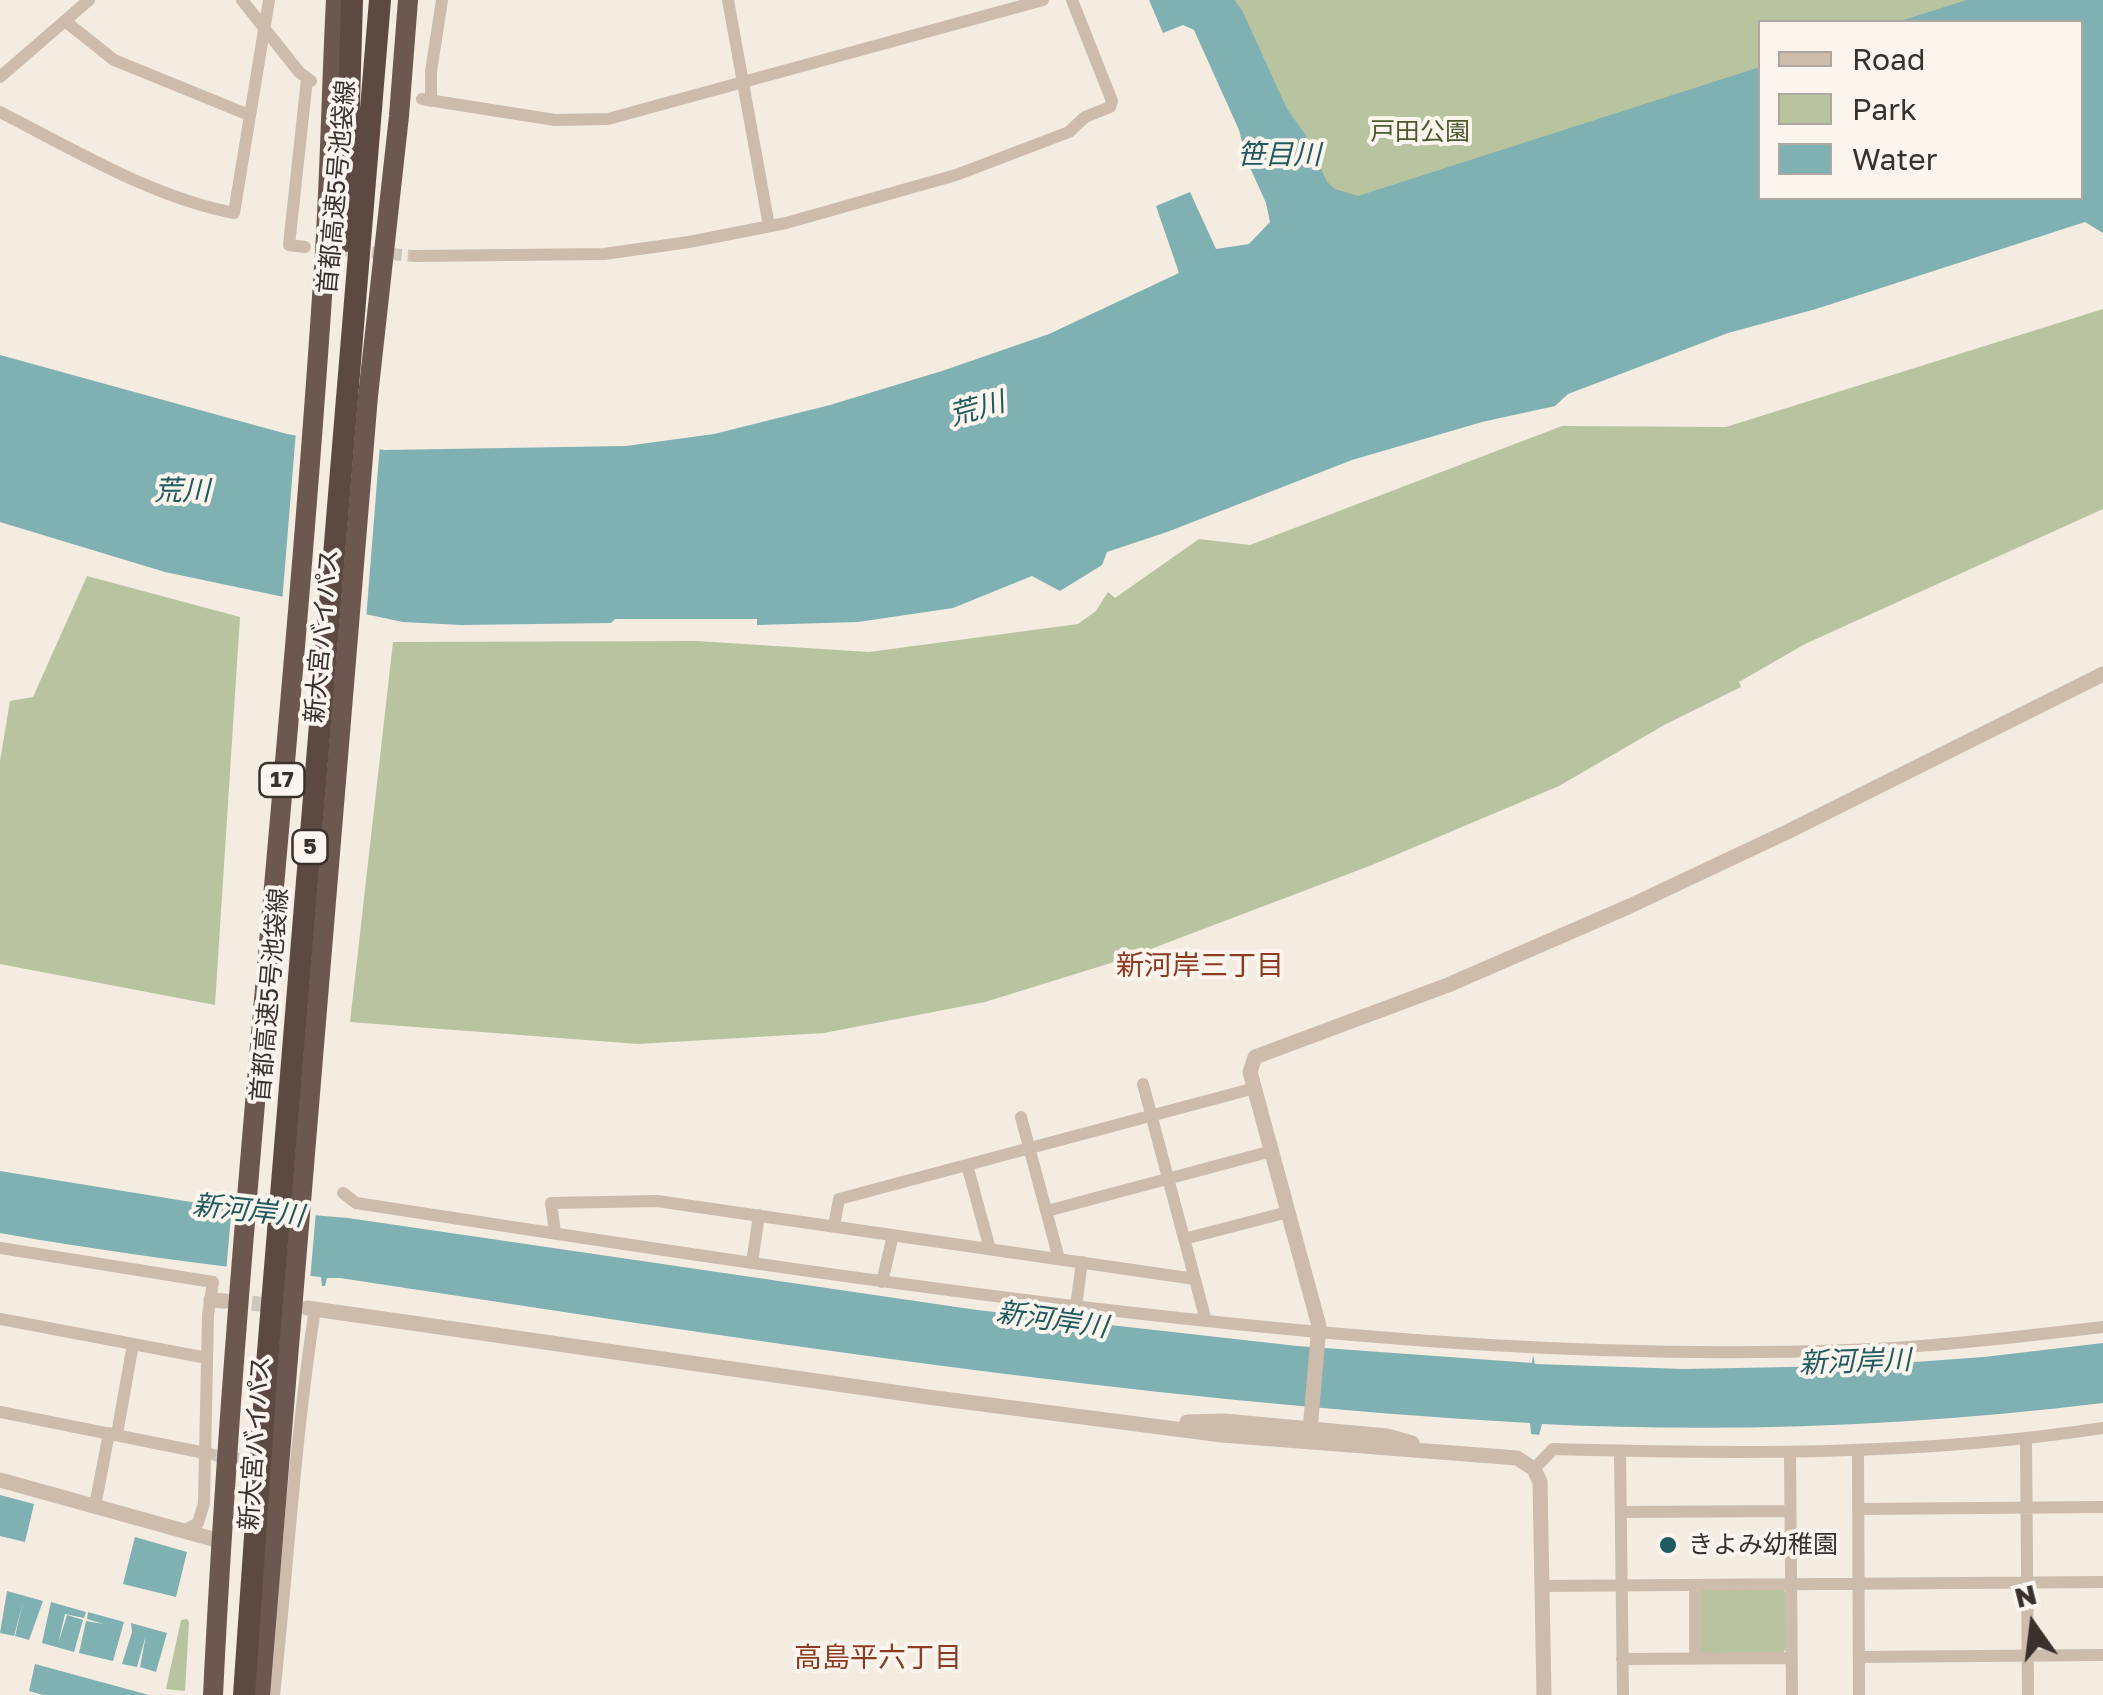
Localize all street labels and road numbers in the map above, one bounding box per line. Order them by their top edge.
street label: 首都高速5号池袋線 [313,79,361,295]
street label: 新大宮バイパス [299,548,345,724]
road number: 17 [260,763,304,797]
road number: 5 [292,830,328,864]
street label: 首都高速5号池袋線 [246,887,294,1103]
street label: 新大宮バイパス [234,1355,276,1531]

